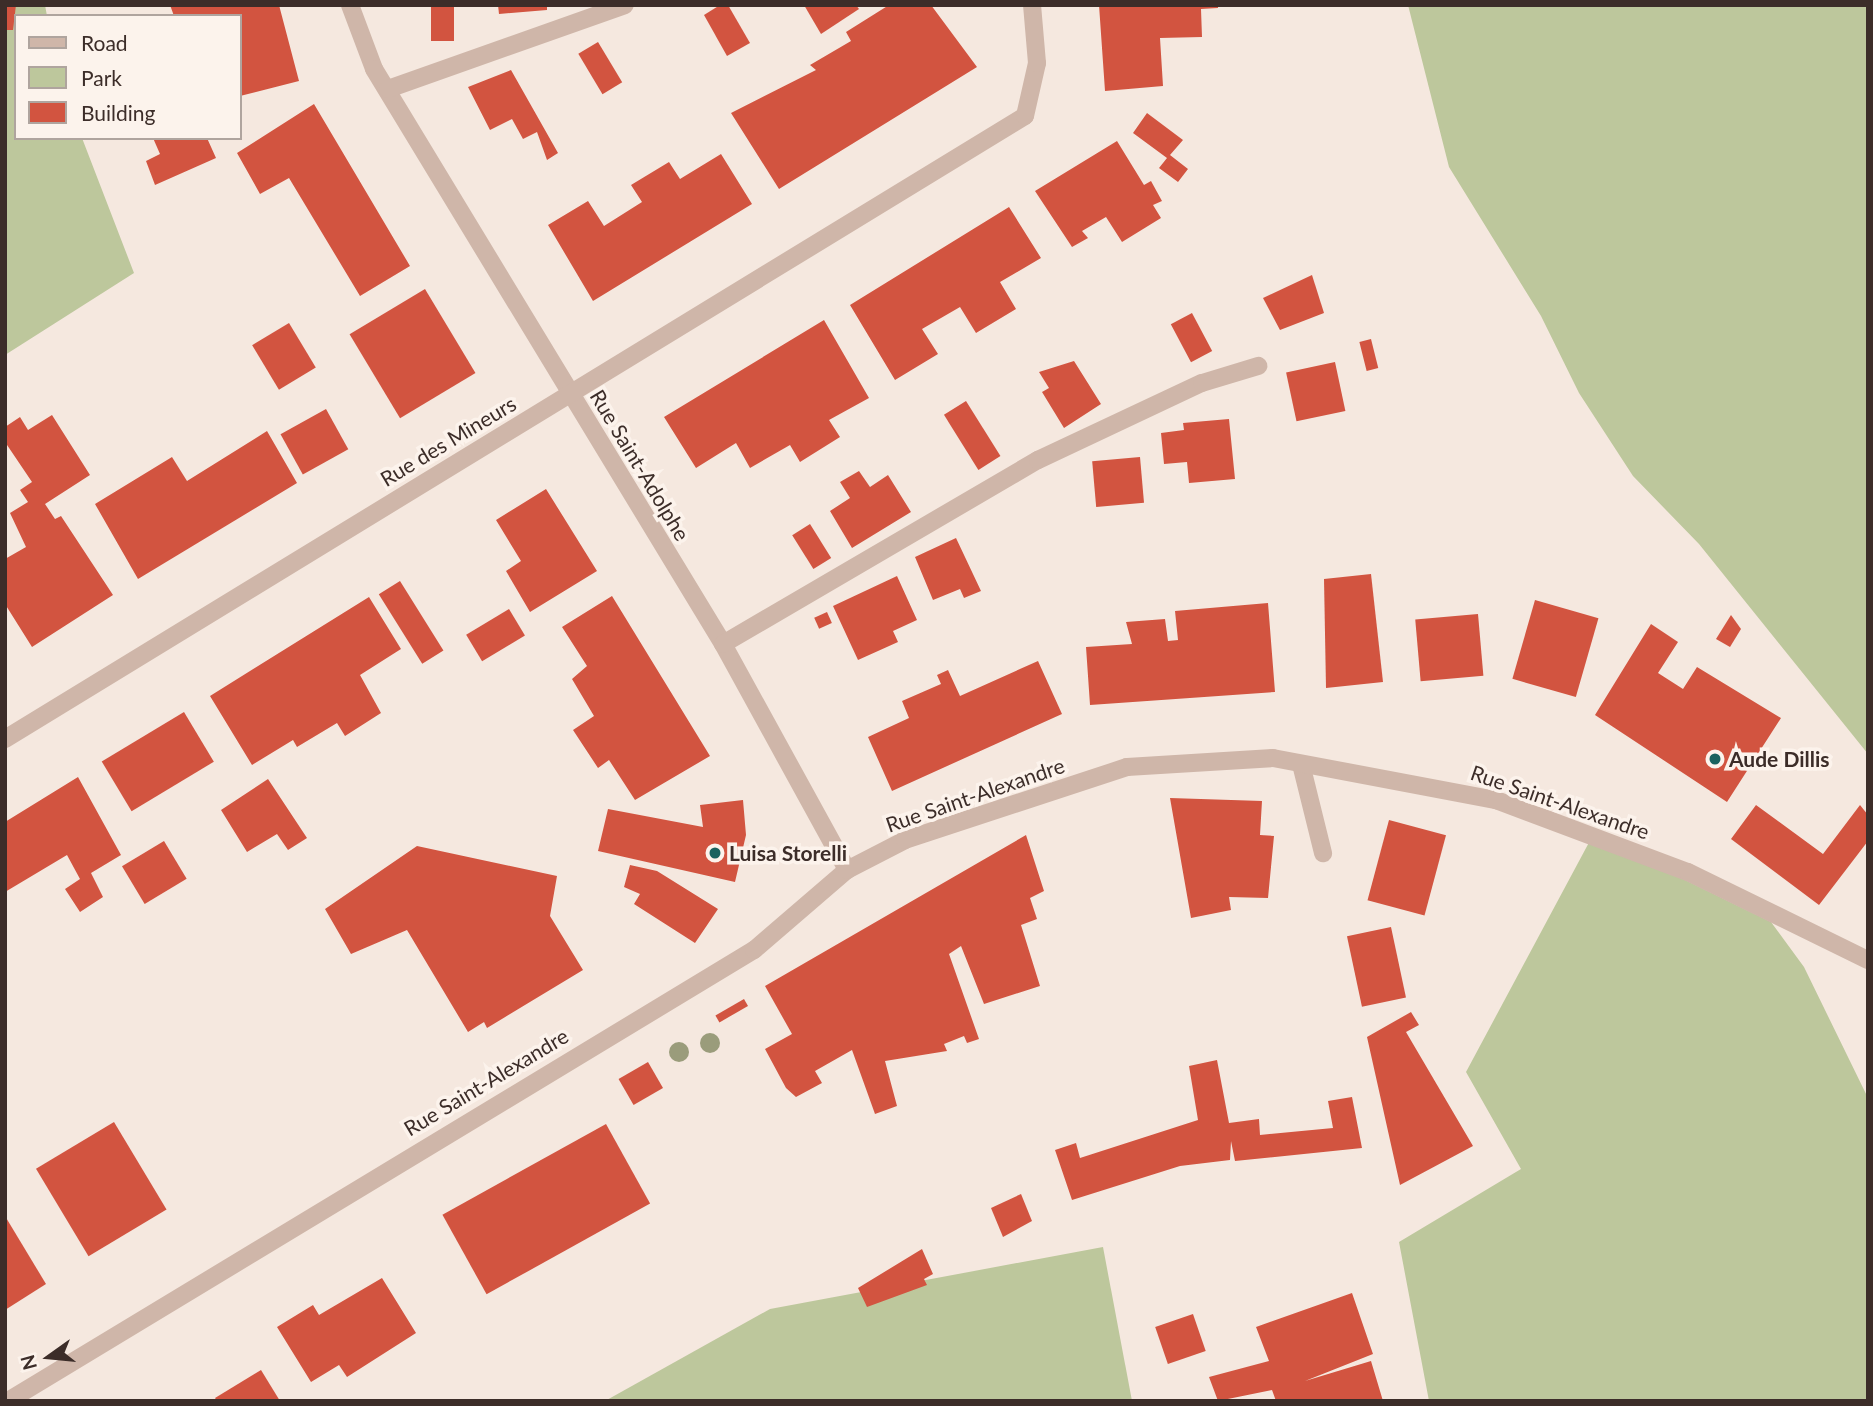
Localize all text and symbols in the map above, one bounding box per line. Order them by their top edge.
legend [14,14,242,140]
text: Road [81,30,128,55]
text: Park [81,65,122,90]
text: Building [81,100,156,125]
street label: Rue Saint-Adolphe [585,385,695,545]
street label: Rue des Mineurs [376,391,520,491]
place label: Aude Dillis [1729,746,1830,772]
marker: Aude Dillis [1707,751,1723,767]
street label: Rue Saint-Alexandre [882,753,1068,837]
street label: Rue Saint-Alexandre [1467,760,1653,844]
place label: Luisa Storelli [729,840,847,866]
marker: Luisa Storelli [707,845,723,861]
street label: Rue Saint-Alexandre [399,1023,573,1141]
north arrow [14,1322,84,1392]
text: N [15,1353,41,1373]

